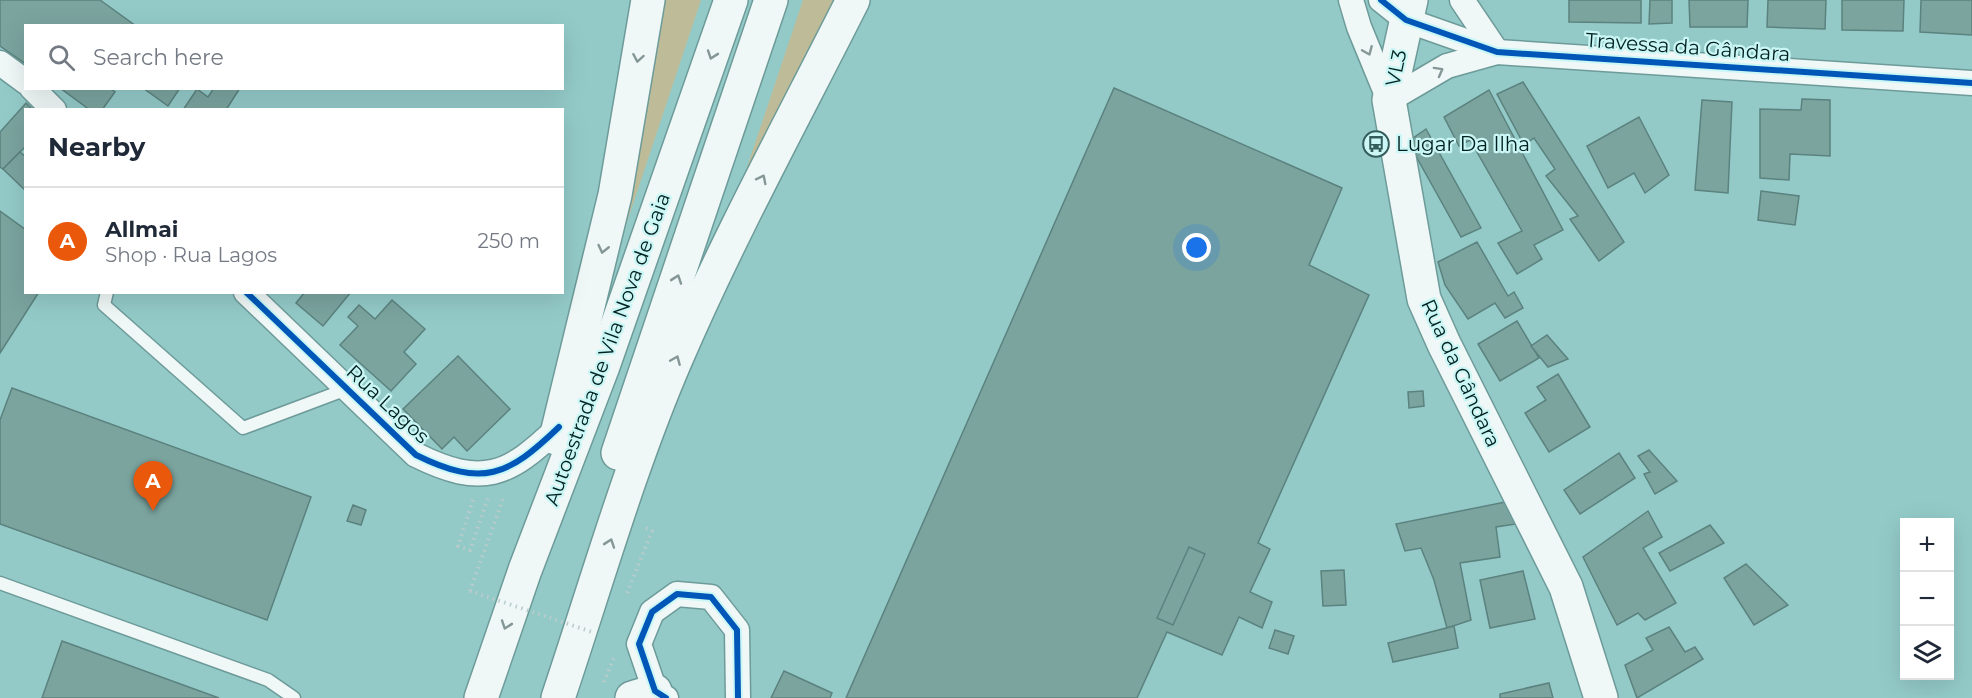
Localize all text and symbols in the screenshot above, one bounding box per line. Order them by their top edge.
search box [24,24,564,90]
street label: Travessa da Gândara [1585,28,1791,66]
icon: search [45,41,78,74]
text: Search here [93,44,224,71]
one-way arrow [1361,44,1373,55]
street label: VL3 [1380,48,1412,88]
one-way arrow [707,49,720,60]
one-way arrow [633,53,645,62]
one-way arrow [1433,67,1443,78]
bus stop icon: Lugar Da Ilha [1361,129,1391,159]
text: Nearby [48,131,145,163]
place label: Lugar Da Ilha [1396,132,1530,156]
one-way arrow [754,174,766,185]
street label: Autoestrada de Vila Nova de Gaia [539,189,675,509]
text: Allmai [105,216,178,243]
text: A [60,229,75,253]
text: 250 m [478,229,540,253]
your location [1182,233,1211,262]
text: Shop · Rua Lagos [105,243,277,267]
one-way arrow [597,244,610,254]
one-way arrow [669,274,682,285]
street label: Rua da Gândara [1416,295,1506,451]
one-way arrow [669,355,681,366]
street label: Rua Lagos [342,360,435,449]
pin: A [134,462,172,511]
map controls [1900,518,1954,680]
button: + [1900,518,1954,572]
one-way arrow [603,538,616,549]
button: − [1900,572,1954,626]
one-way arrow [501,619,514,630]
button: layers [1900,626,1954,680]

